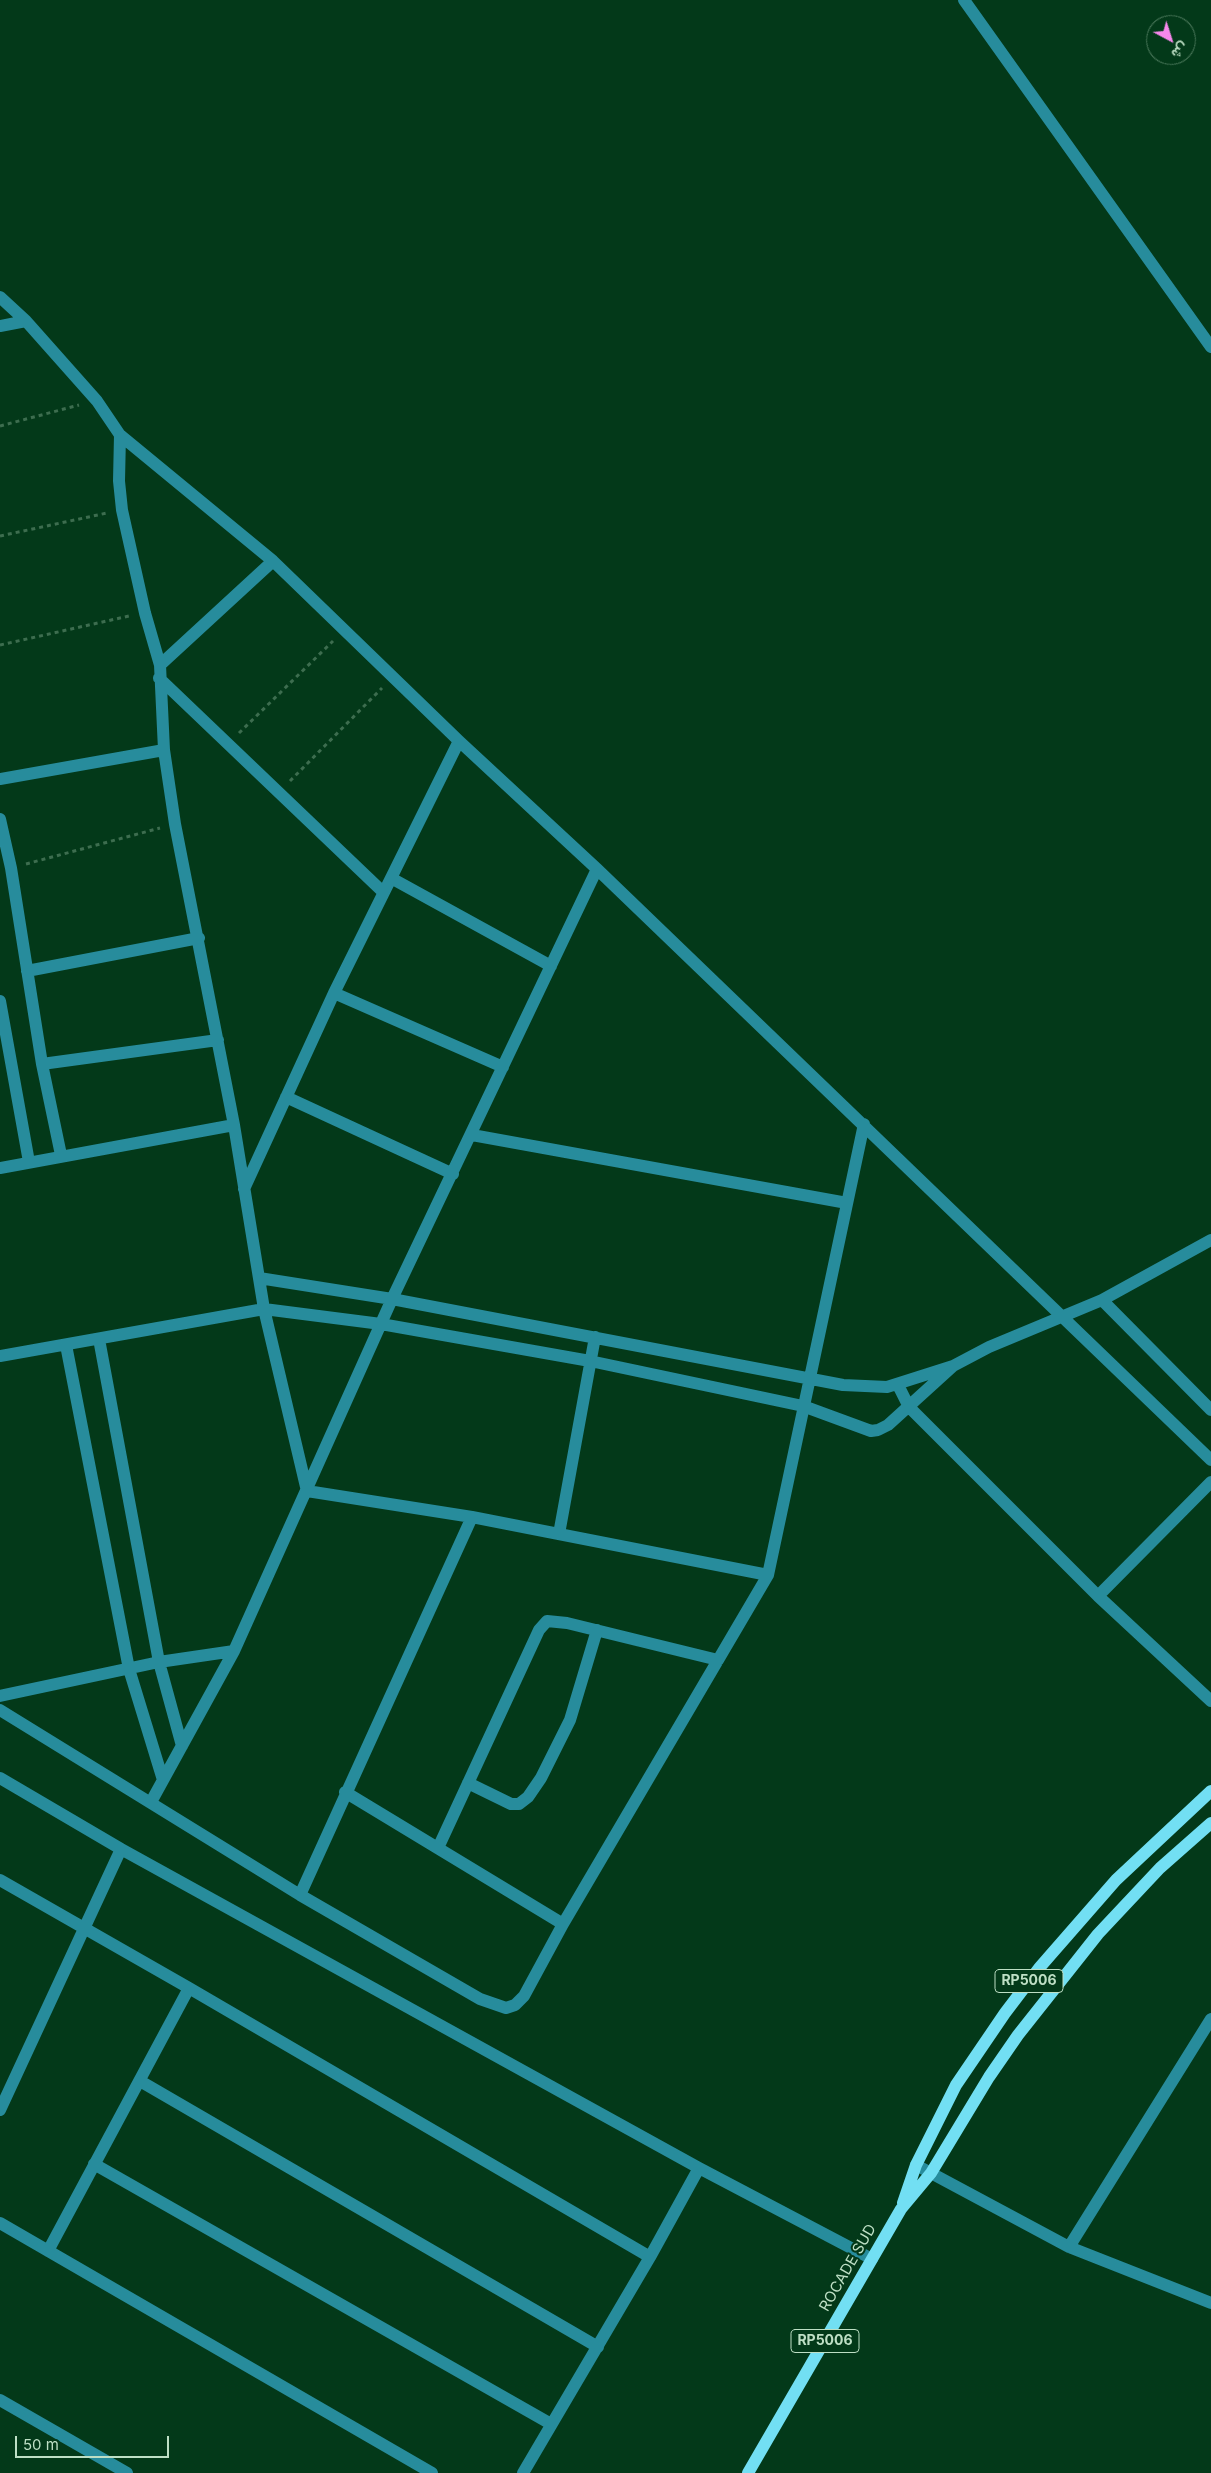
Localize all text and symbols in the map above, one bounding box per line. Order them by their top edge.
north arrow [1146,15,1196,65]
text: ش [1168,39,1192,63]
road number: RP5006 [995,1970,1063,1992]
street label: ROCADE SUD [816,2221,880,2315]
road number: RP5006 [791,2330,859,2352]
scale bar [18,2426,171,2458]
text: 50 m [23,2435,59,2454]

